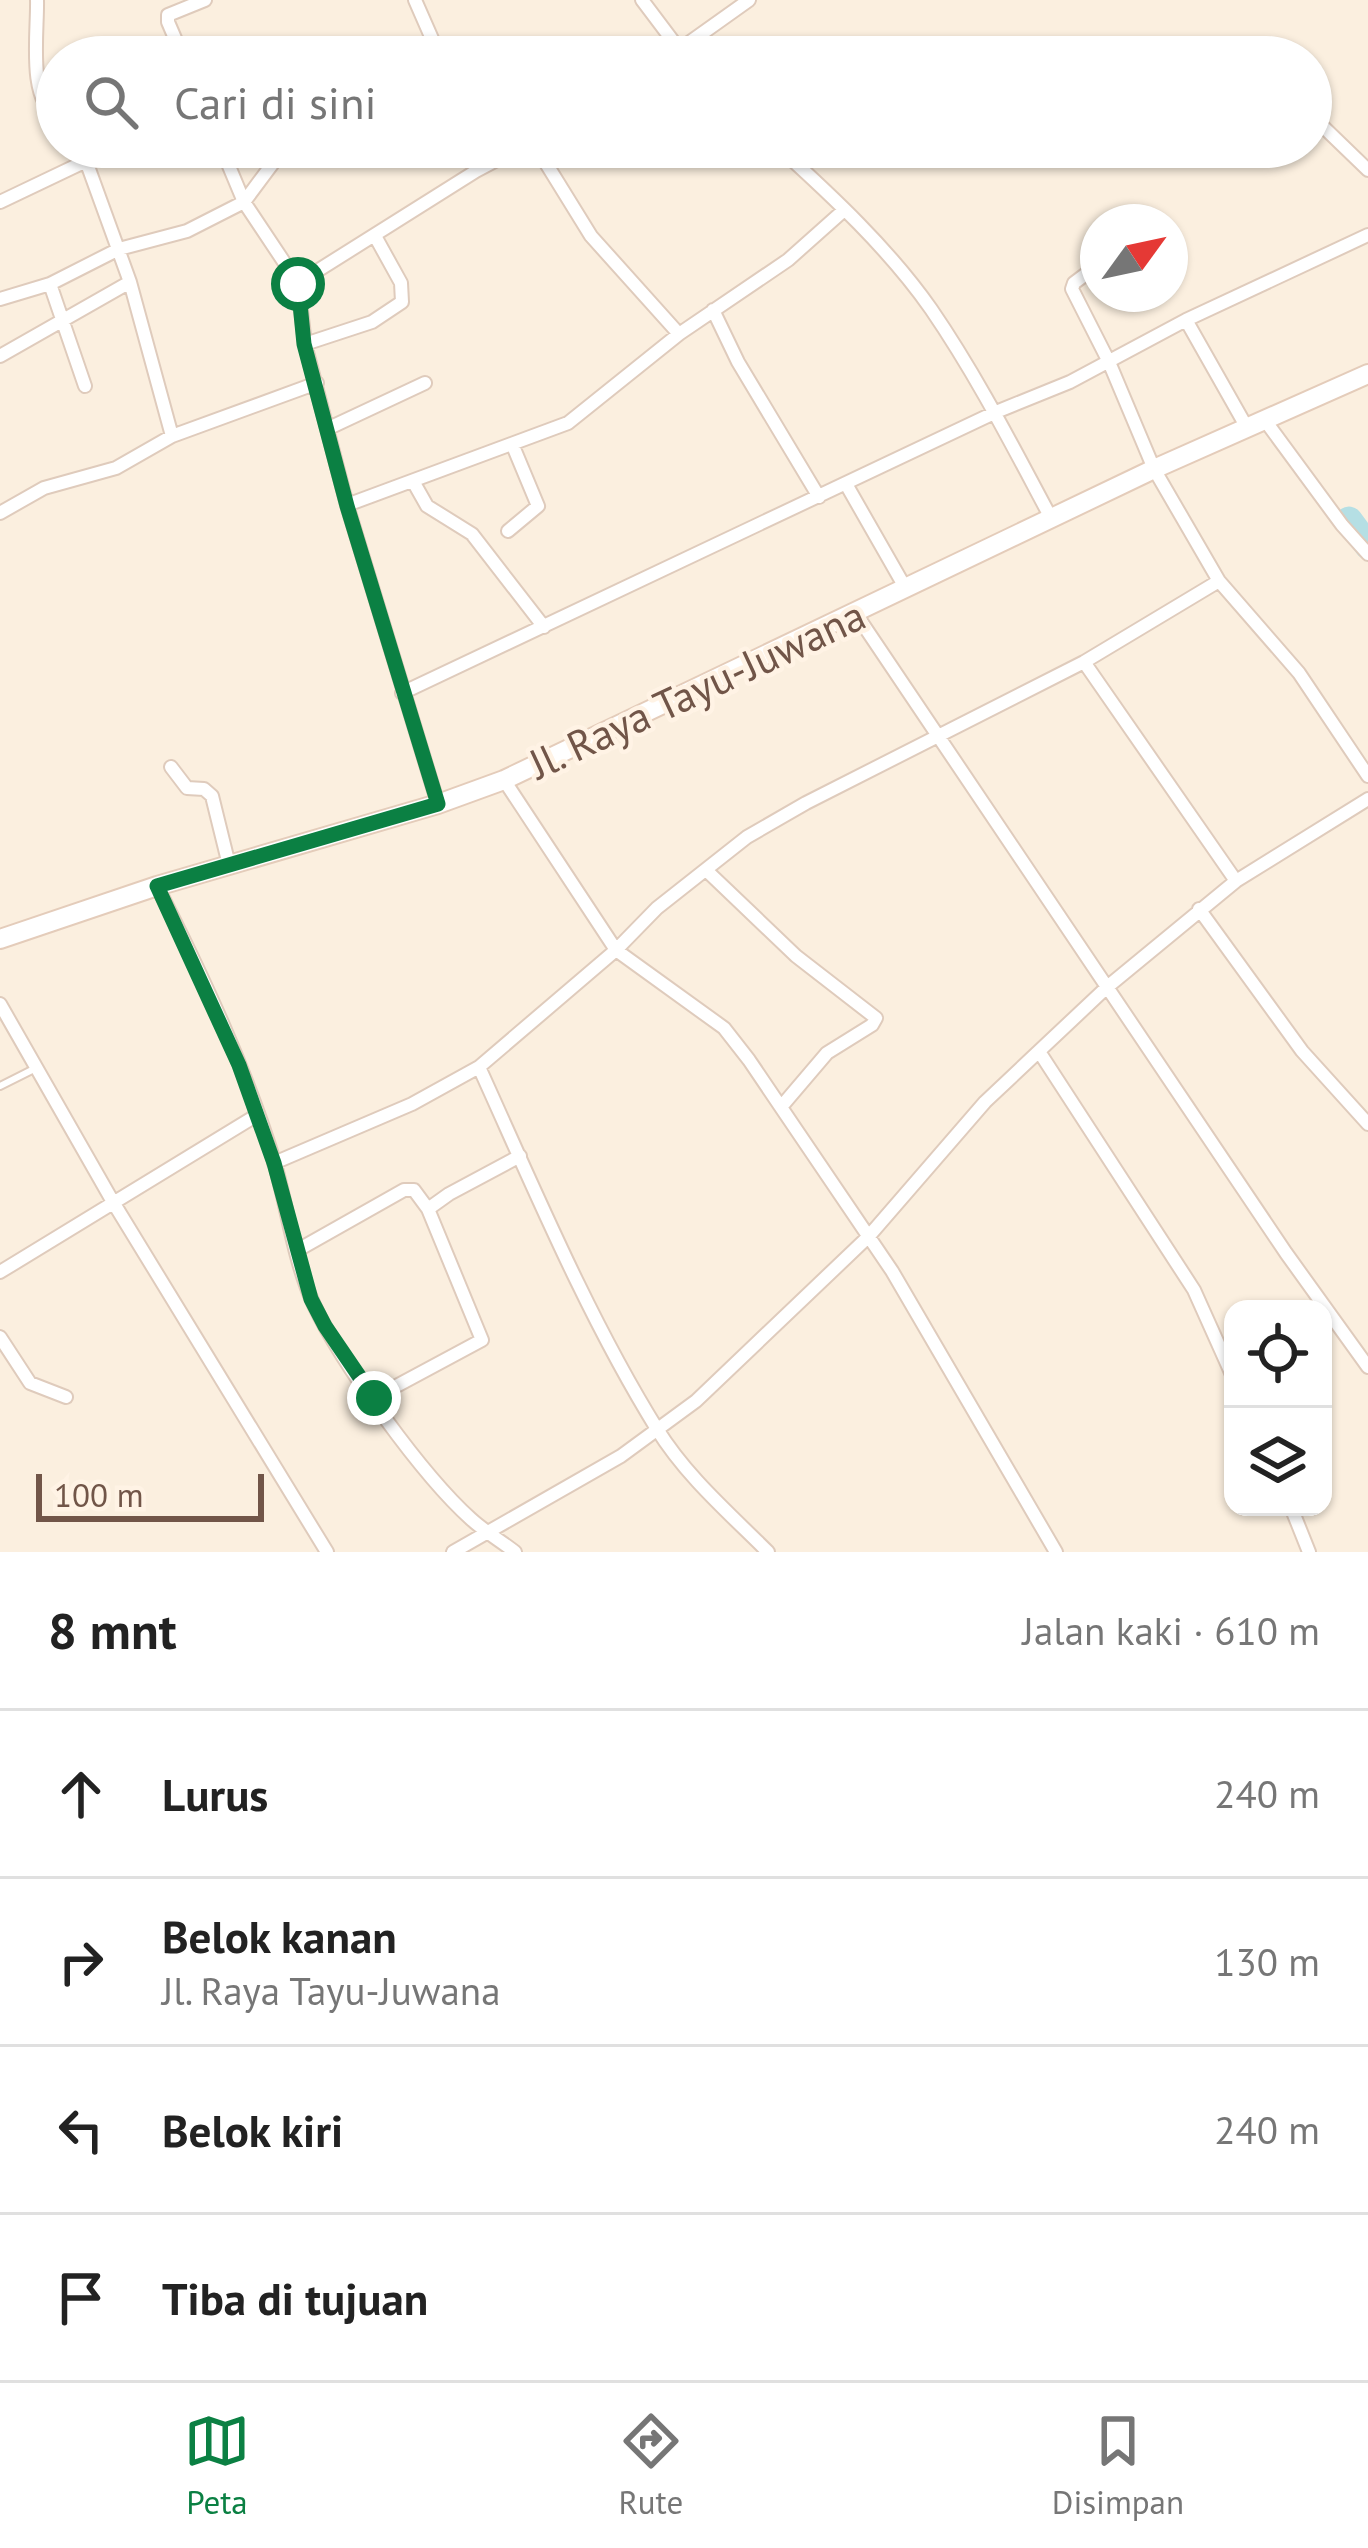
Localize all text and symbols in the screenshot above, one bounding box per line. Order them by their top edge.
search box [36,36,1332,168]
icon: search [78,69,144,135]
text: Cari di sini [174,73,377,131]
north arrow [1080,204,1188,312]
route start [271,257,325,311]
street label: Jl. Raya Tayu-Juwana [518,587,874,792]
map controls [1224,1300,1332,1516]
button: locate [1224,1300,1332,1408]
route end [347,1371,401,1425]
button: layers [1224,1408,1332,1516]
scale bar [36,1468,264,1521]
text: 100 m [54,1473,144,1516]
text: 8 mnt [48,1597,176,1663]
text: Jalan kaki · 610 m [1023,1605,1320,1656]
icon: ahead [48,1761,114,1827]
text: Lurus [162,1765,268,1823]
text: 240 m [1214,1768,1320,1819]
text: Belok kanan [162,1907,397,1965]
icon: right [48,1929,114,1995]
text: 130 m [1214,1936,1320,1987]
text: Jl. Raya Tayu-Juwana [162,1965,501,2016]
icon: left [48,2097,114,2163]
text: Belok kiri [162,2101,343,2159]
text: 240 m [1214,2104,1320,2155]
icon: arrive [48,2265,114,2331]
text: Tiba di tujuan [162,2269,428,2327]
tab: Peta [184,2408,250,2523]
tab: Rute [618,2408,684,2523]
tab: Disimpan [1052,2408,1184,2523]

